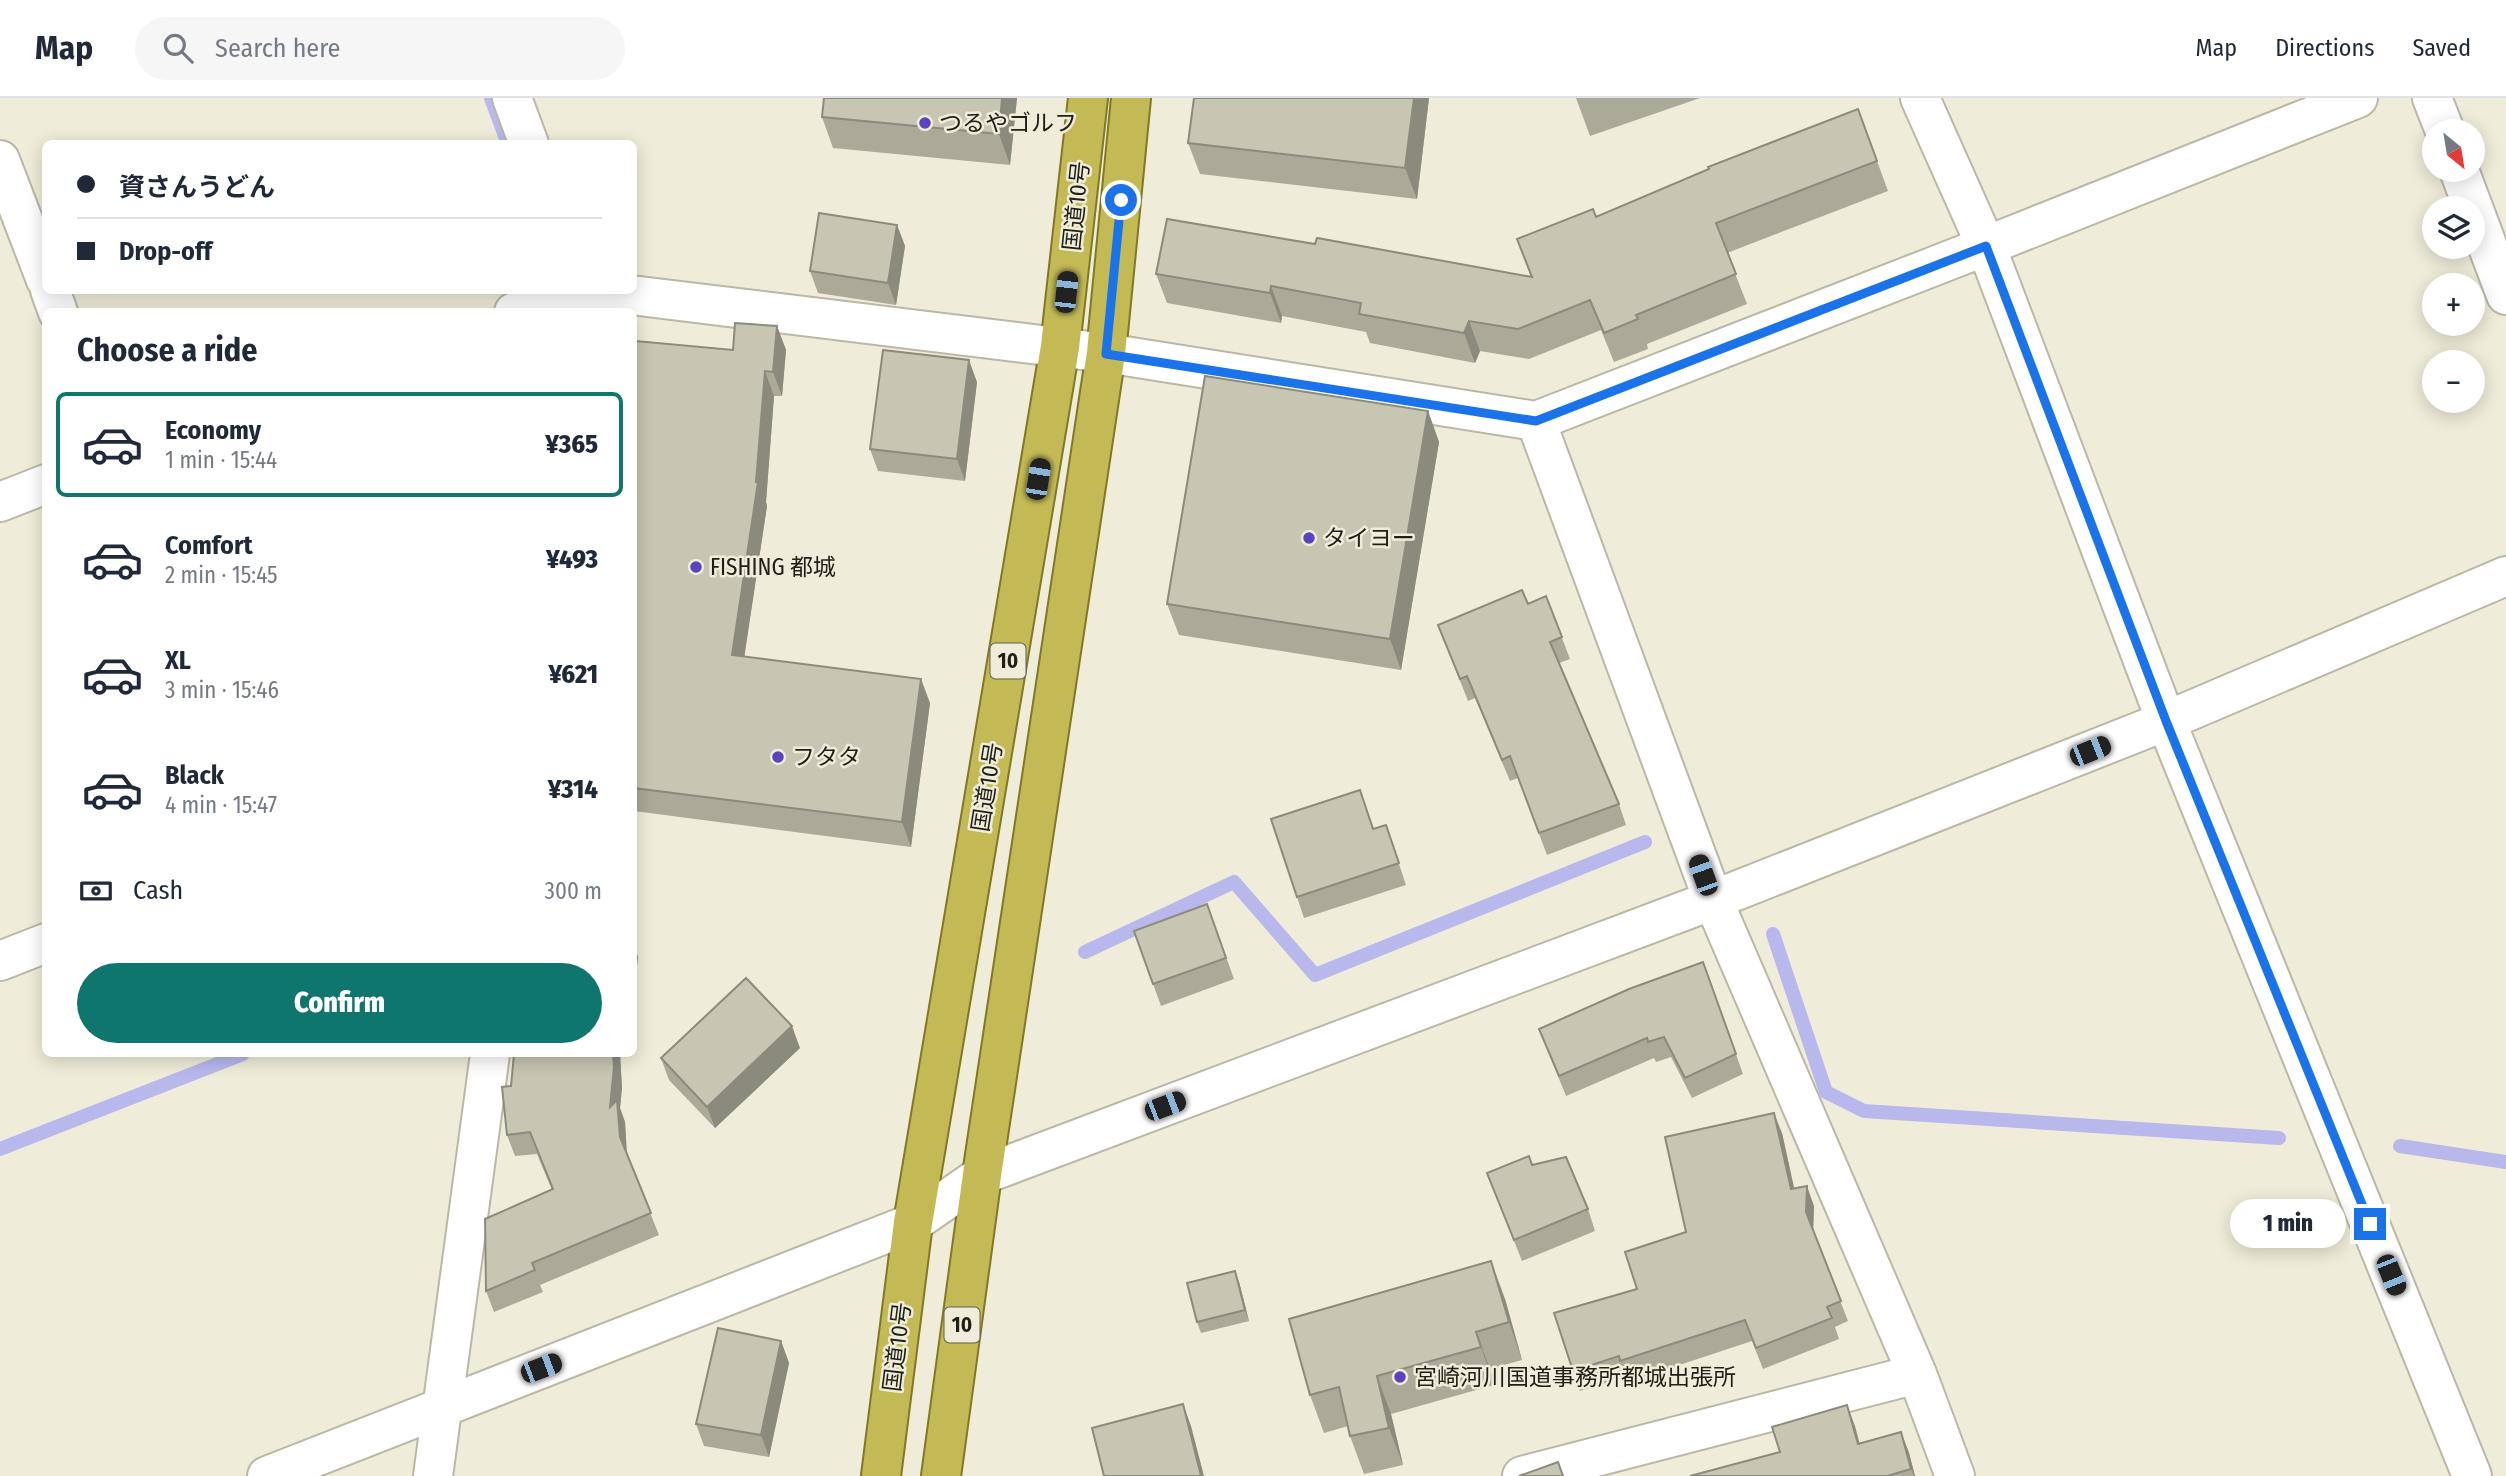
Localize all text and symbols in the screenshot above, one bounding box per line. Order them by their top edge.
search box [135,17,625,80]
text: Map [35,28,93,68]
icon: search [159,29,197,67]
text: Search here [215,33,340,64]
text: Map [2196,34,2237,62]
text: Directions [2275,34,2374,62]
text: Saved [2412,34,2471,62]
place label: つるやゴルフ [939,109,1077,137]
marker: つるやゴルフ [917,115,933,131]
north arrow [2422,119,2485,182]
map controls [2422,119,2485,413]
street label: 国道10号 [1057,160,1095,252]
text: 資さんうどん [119,172,275,203]
route start [1105,184,1137,216]
button: layers [2422,196,2485,259]
text: Drop-off [119,236,212,267]
car [1054,270,1079,314]
button: + [2422,273,2485,336]
text: Choose a ride [77,331,258,369]
button: − [2422,350,2485,413]
icon: car [81,413,144,476]
text: Economy [165,415,261,446]
text: ¥365 [545,429,598,460]
text: 1 min · 15:44 [165,446,277,474]
car [1025,457,1052,501]
place label: タイヨー [1323,524,1415,552]
icon: car [81,528,144,591]
text: Comfort [165,530,253,561]
marker: タイヨー [1301,530,1317,546]
text: ¥493 [546,544,598,575]
place label: FISHING 都城 [710,553,836,581]
marker: FISHING 都城 [688,559,704,575]
text: 2 min · 15:45 [165,561,278,589]
icon: car [81,643,144,706]
road number: 10 [990,644,1026,678]
text: XL [165,645,191,676]
text: ¥621 [548,659,598,690]
text: 3 min · 15:46 [165,676,279,704]
car [2067,733,2114,769]
street label: 国道10号 [966,740,1008,834]
place label: フタタ [792,743,861,771]
marker: フタタ [770,749,786,765]
icon: car [81,758,144,821]
text: Black [165,760,224,791]
text: ¥314 [548,774,598,805]
text: 4 min · 15:47 [165,791,277,819]
car [1686,852,1721,898]
icon: cash [77,872,115,910]
text: Cash [133,875,183,906]
text: 300 m [545,877,602,905]
button: Confirm [77,963,602,1043]
car [1142,1089,1189,1123]
callout: 1 min [2230,1200,2346,1248]
route end [2354,1208,2386,1240]
text: 1 min [2263,1209,2313,1237]
car [2374,1252,2409,1298]
street label: 国道10号 [878,1301,916,1393]
road number: 10 [944,1308,979,1342]
car [518,1351,565,1385]
place label: 宮崎河川国道事務所都城出張所 [1414,1363,1736,1391]
marker: 宮崎河川国道事務所都城出張所 [1392,1369,1408,1385]

